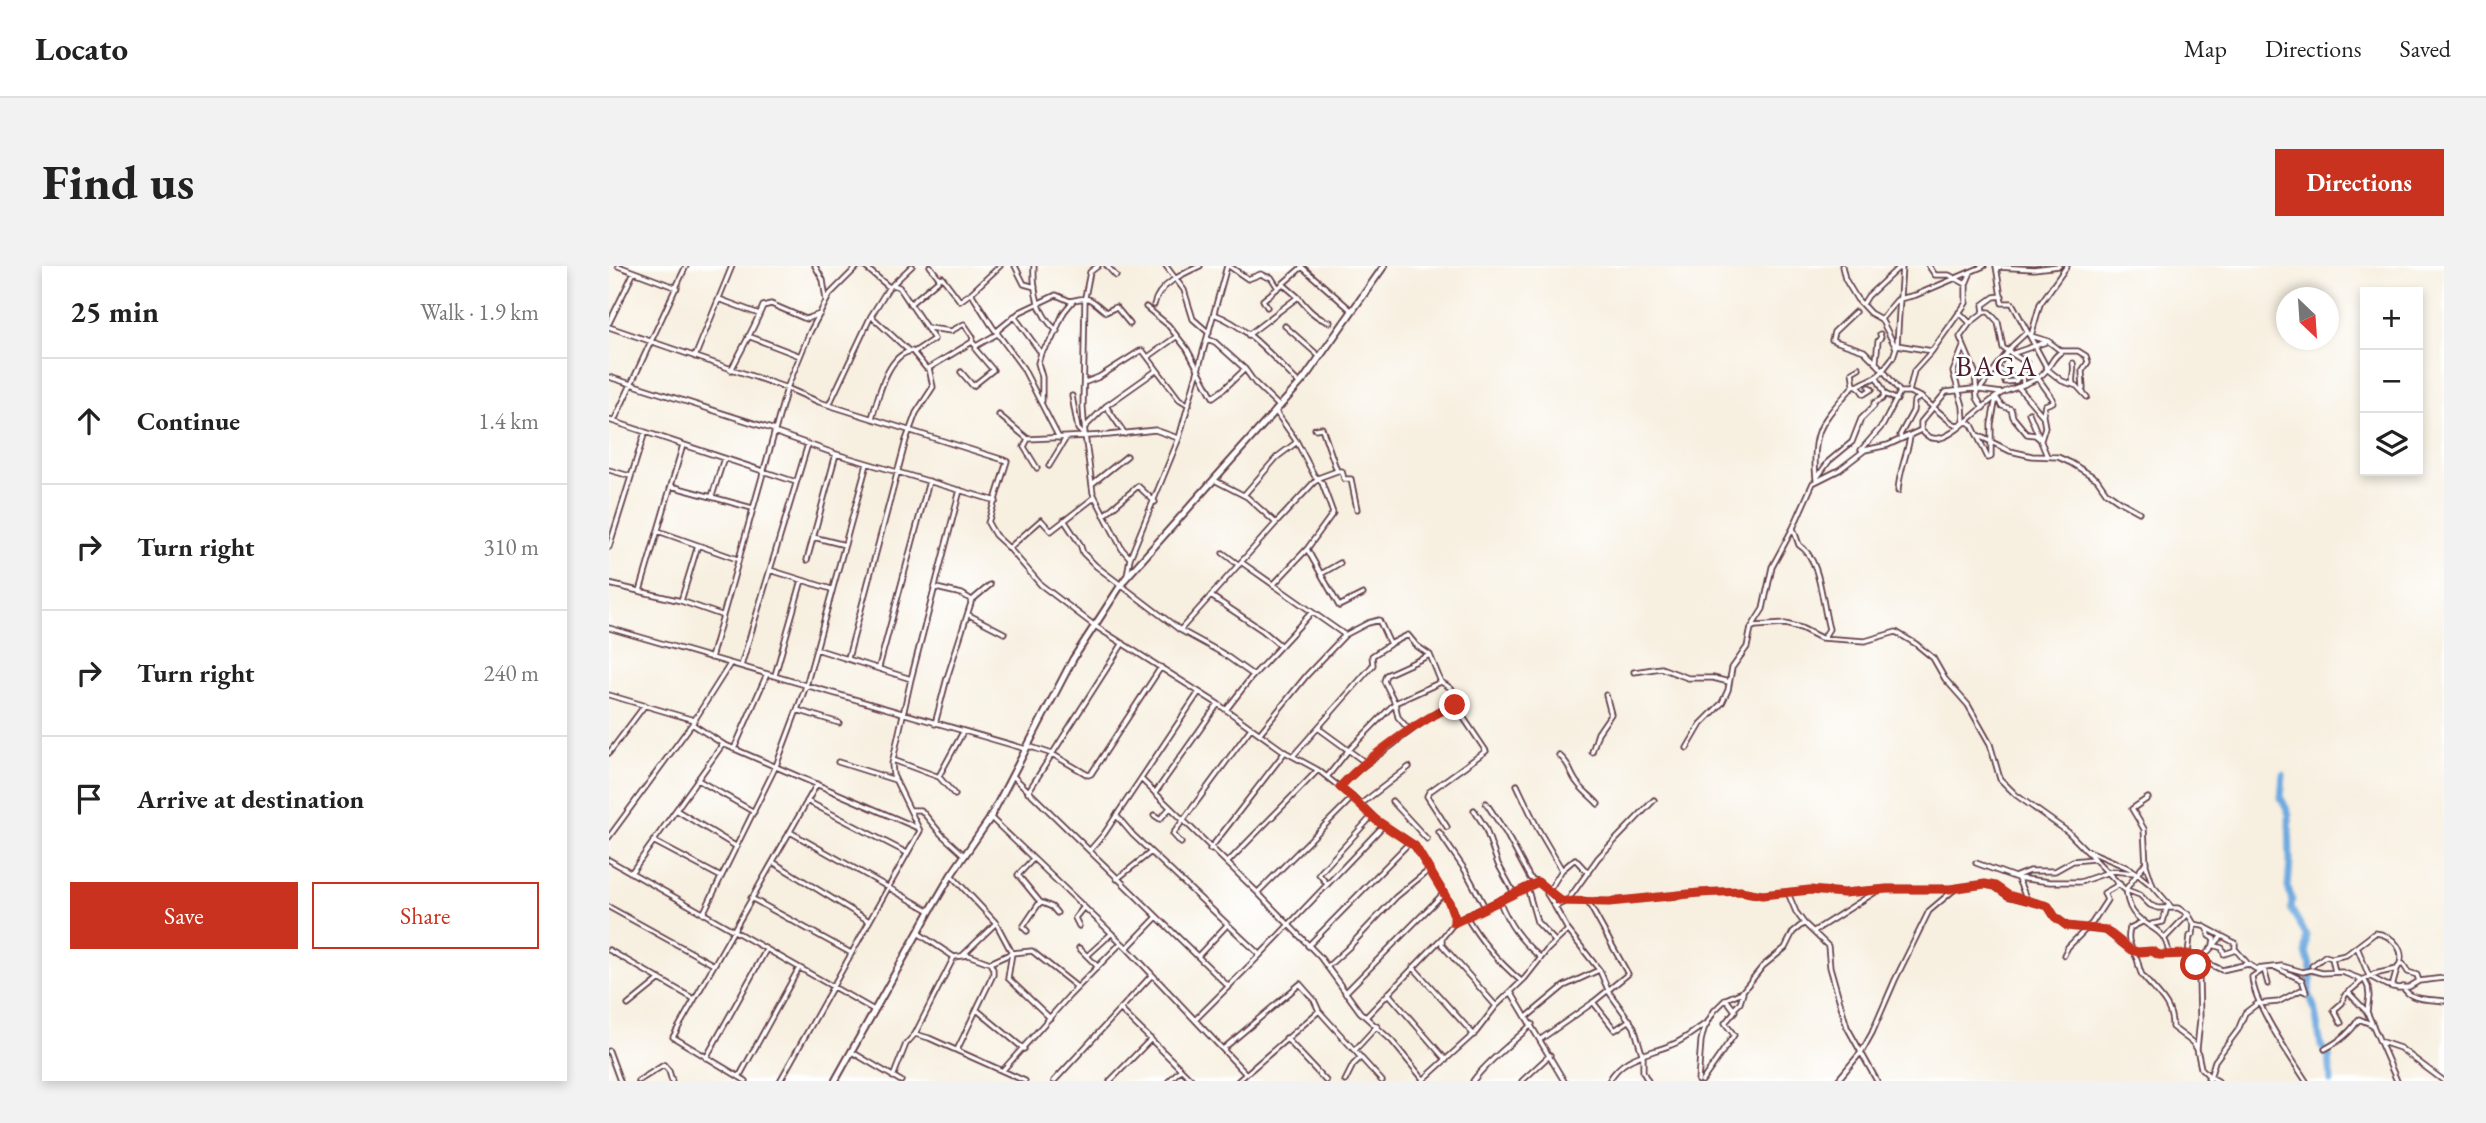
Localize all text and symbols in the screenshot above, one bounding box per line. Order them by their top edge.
text: Locato [35,27,128,70]
text: Map [2184,33,2227,64]
text: Directions [2265,33,2362,64]
text: Saved [2400,33,2451,64]
button: Directions [2275,149,2444,216]
text: Find us [42,150,194,214]
north arrow [2276,287,2339,350]
map controls [2360,287,2423,476]
button: + [2360,287,2423,350]
text: 25 min [70,292,159,331]
text: Walk · 1.9 km [420,297,539,327]
district label: BAGA [1956,348,2038,384]
button: − [2360,350,2423,413]
icon: ahead [70,402,108,440]
text: Continue [137,404,240,438]
text: 1.4 km [478,406,539,436]
button: layers [2360,413,2423,476]
icon: right [70,528,108,566]
text: Turn right [137,530,255,564]
text: 310 m [483,532,539,562]
icon: right [70,654,108,692]
text: Turn right [137,656,255,690]
text: 240 m [483,658,539,688]
route end [1439,689,1470,720]
icon: arrive [70,780,108,818]
text: Arrive at destination [137,782,364,816]
button: Save [70,882,298,949]
button: Share [312,882,539,949]
route start [2180,949,2211,980]

